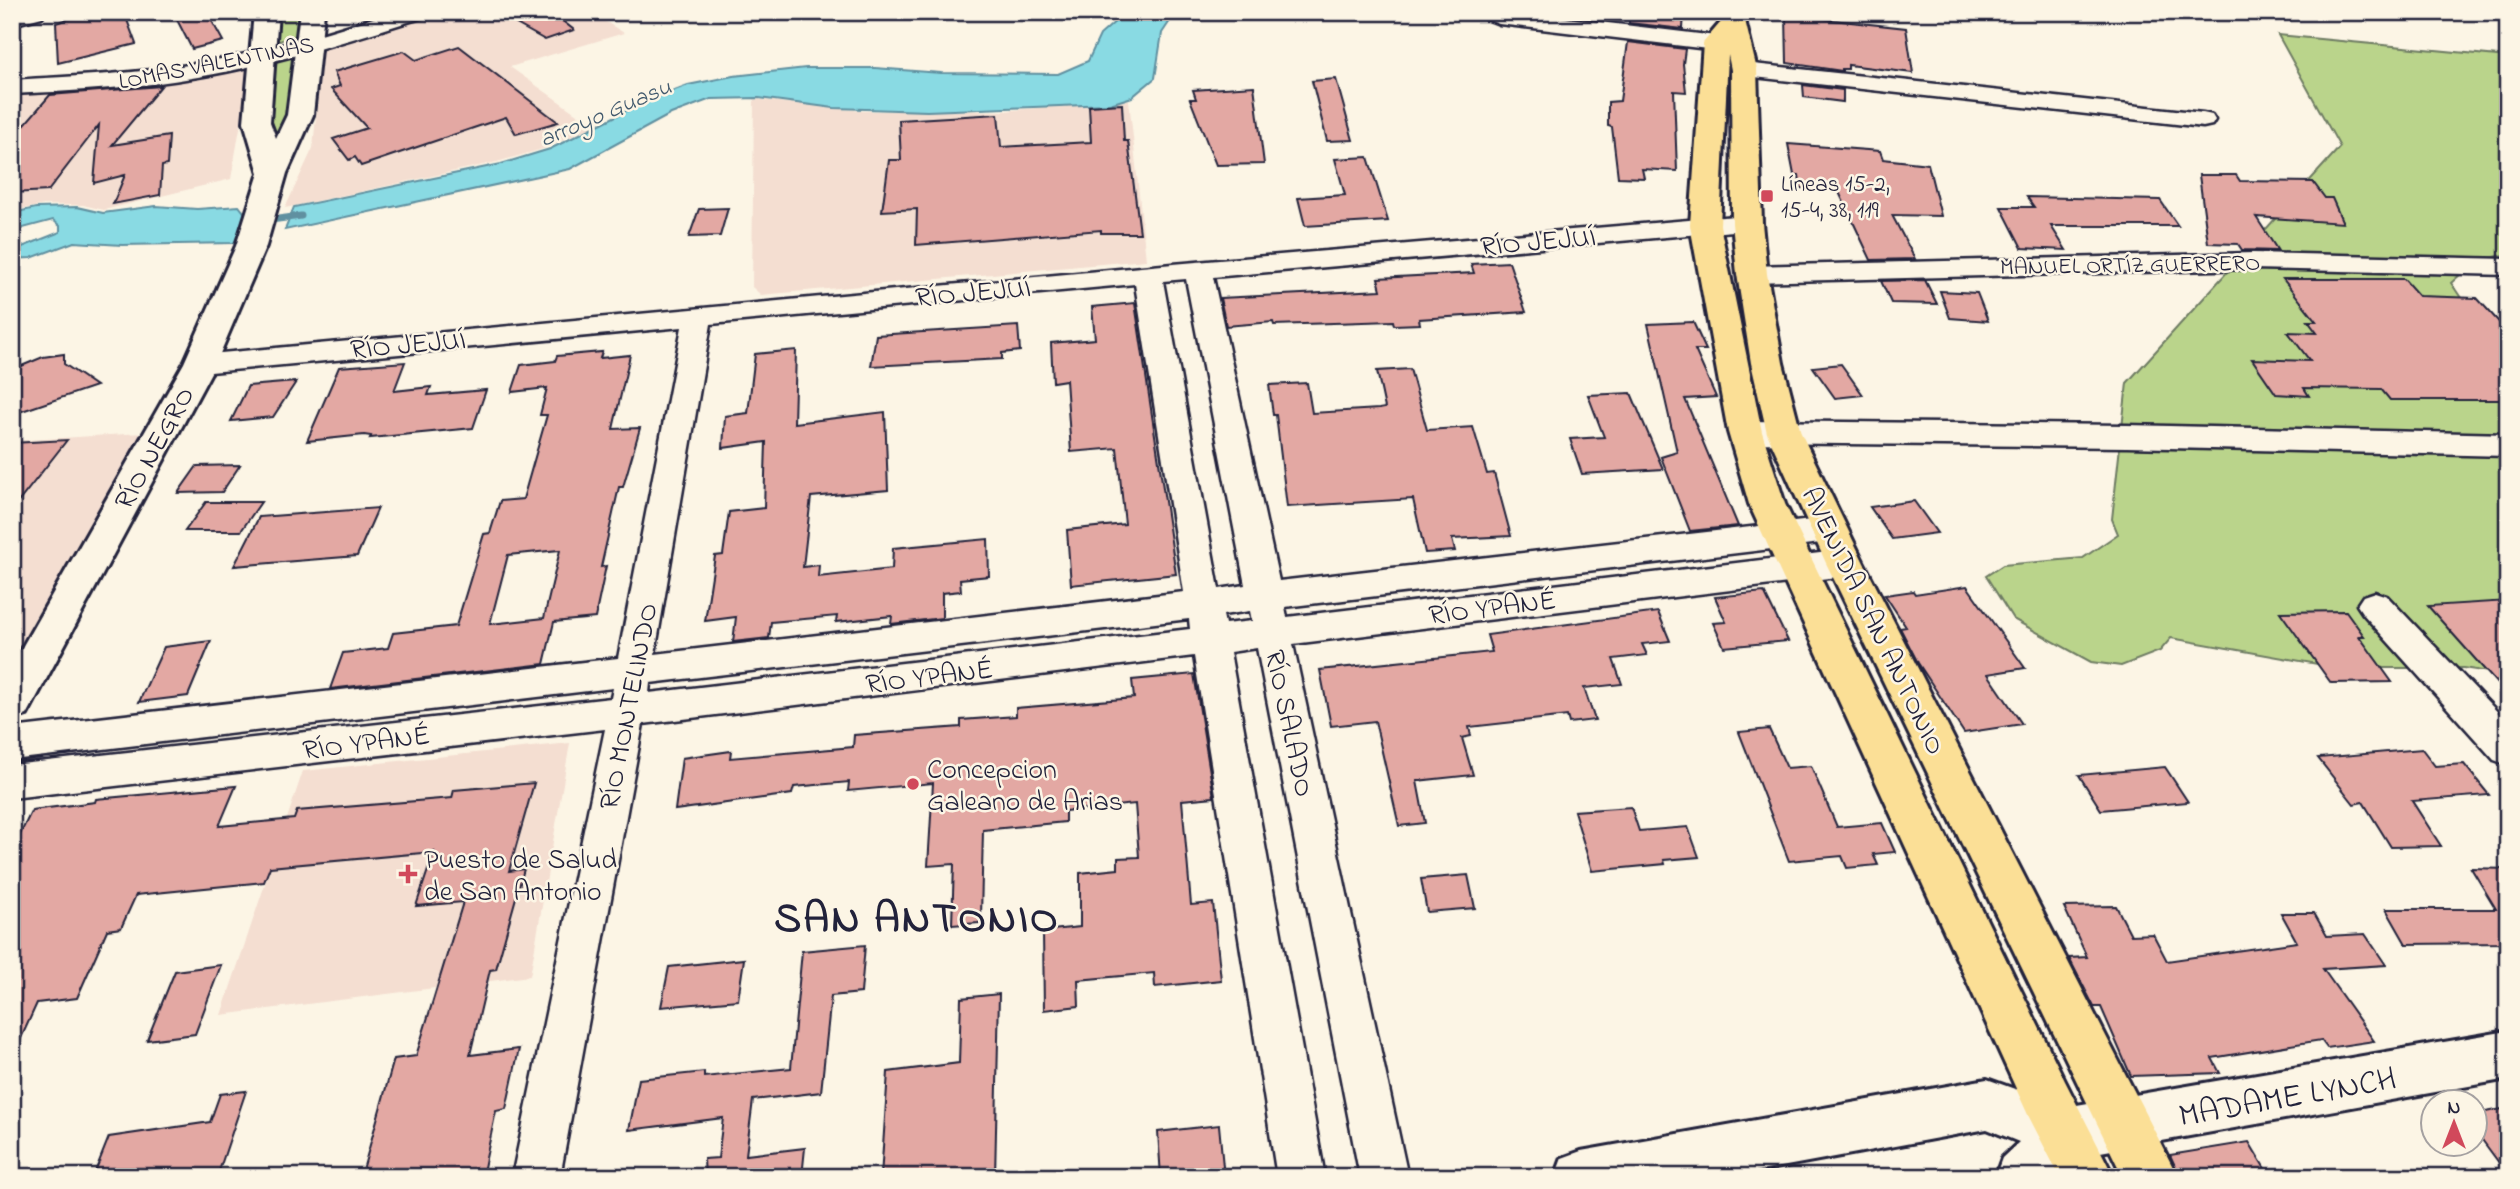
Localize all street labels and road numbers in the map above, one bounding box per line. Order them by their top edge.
street label: LOMAS VALENTINAS [116,29,317,100]
street label: RÍO JEJUÍ [1479,218,1598,269]
street label: MANUEL ORTÍZ GUERRERO [1999,248,2261,285]
street label: RÍO JEJUÍ [914,269,1033,320]
street label: RÍO JEJUÍ [349,321,468,372]
street label: RÍO NEGRO [105,380,207,518]
street label: AVENIDA SAN ANTONIO [1789,481,1955,762]
street label: RÍO YPANÉ [1426,581,1558,638]
street label: RÍO MONTELINDO [590,600,671,813]
street label: RÍO SALADO [1252,646,1323,801]
street label: RÍO YPANÉ [863,650,995,707]
street label: RÍO YPANÉ [300,716,432,773]
street label: MADAME LYNCH [2175,1056,2400,1142]

